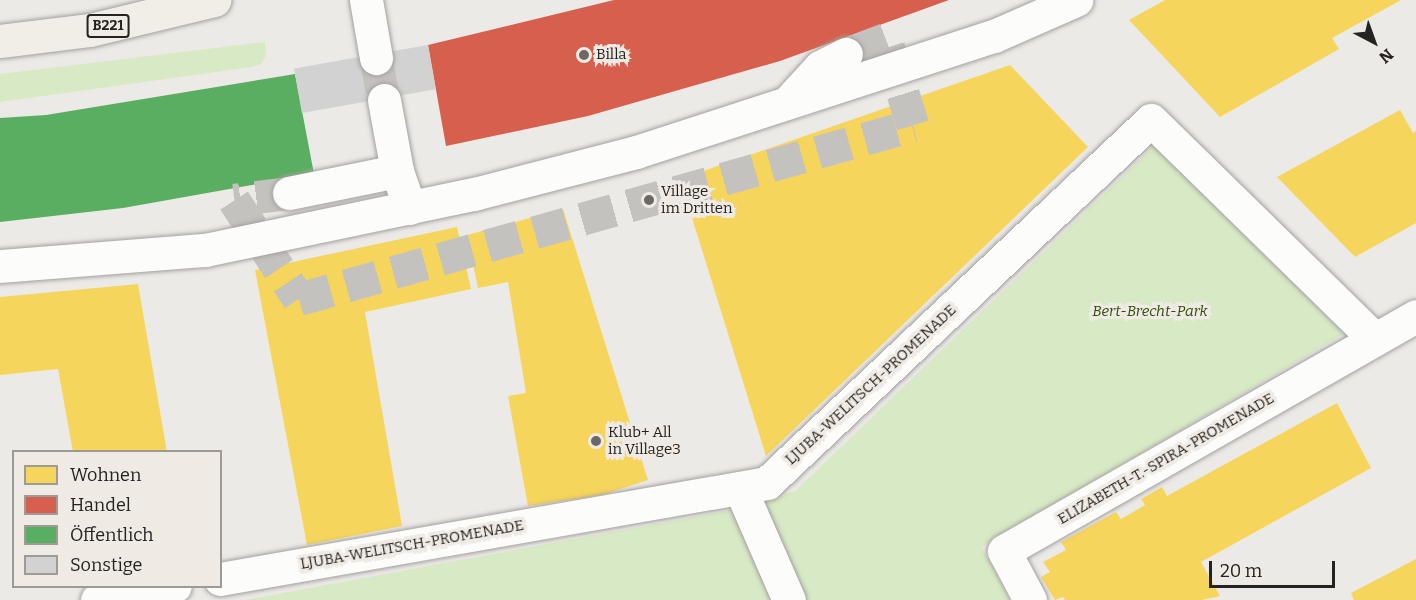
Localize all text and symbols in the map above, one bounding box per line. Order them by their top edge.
north arrow [1344,12,1404,72]
road number: B221 [86,15,130,37]
text: N [1375,45,1397,67]
place label: Billa [596,46,626,64]
marker: Billa [577,48,591,62]
place label: Village im Dritten [661,182,733,217]
marker: Village im Dritten [642,193,656,207]
street label: LJUBA-WELITSCH-PROMENADE [782,301,960,469]
park label: Bert-Brecht-Park [1092,303,1208,321]
street label: ELIZABETH-T.-SPIRA-PROMENADE [1055,389,1277,529]
place label: Klub+ All in Village3 [608,423,681,458]
marker: Klub+ All in Village3 [589,434,603,448]
legend [12,450,222,588]
text: Wohnen [70,464,141,486]
text: Handel [70,494,131,516]
street label: LJUBA-WELITSCH-PROMENADE [299,516,525,574]
text: Öffentlich [70,524,153,546]
scale bar [1212,549,1338,587]
text: Sonstige [70,554,142,576]
text: 20 m [1220,560,1262,582]

